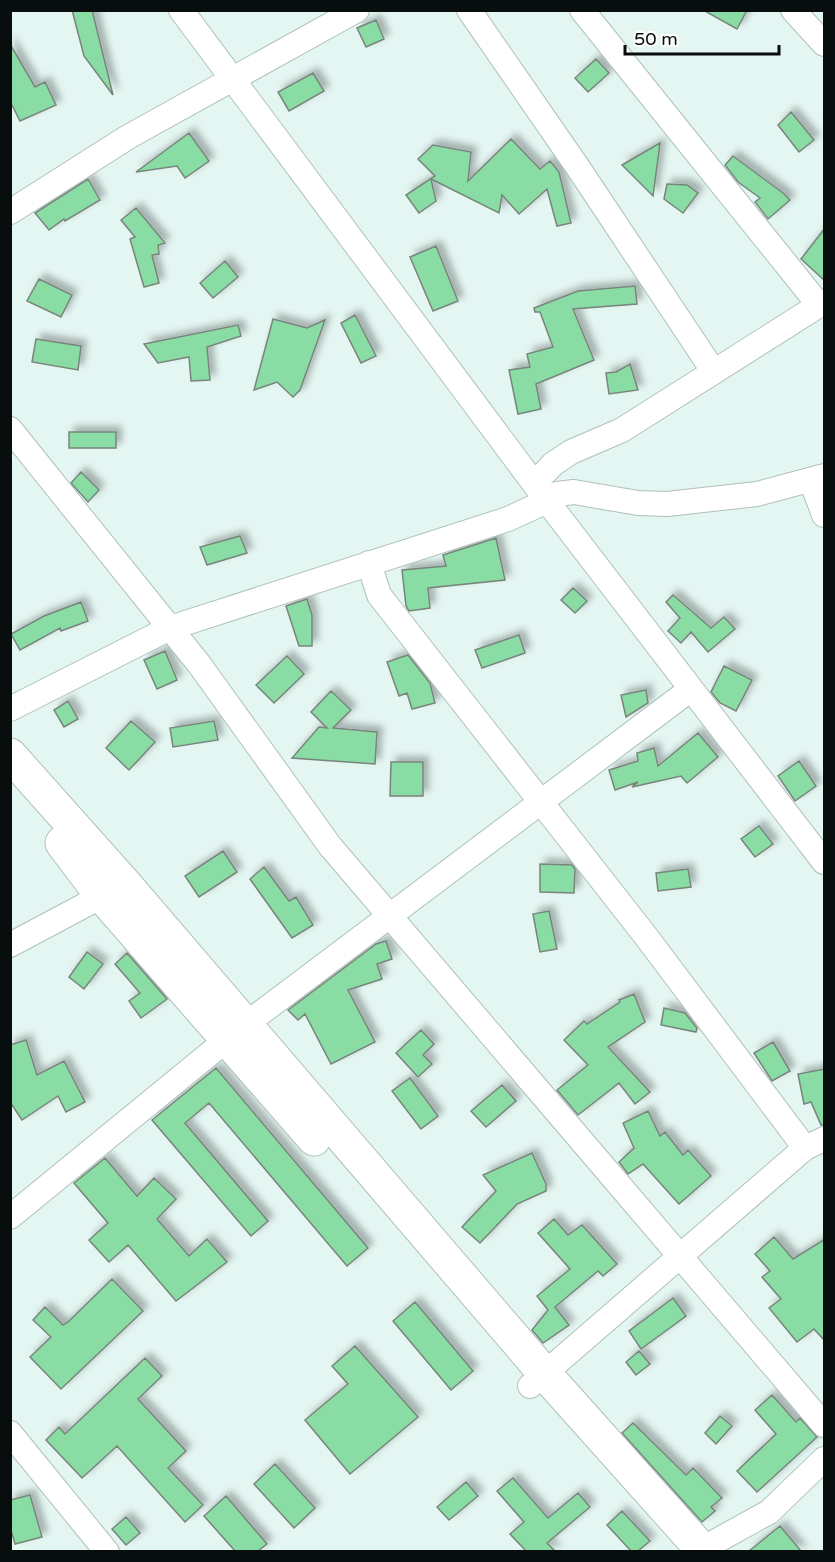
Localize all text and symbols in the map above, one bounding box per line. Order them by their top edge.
scale bar [625,18,780,56]
text: 50 m [634,28,678,50]

